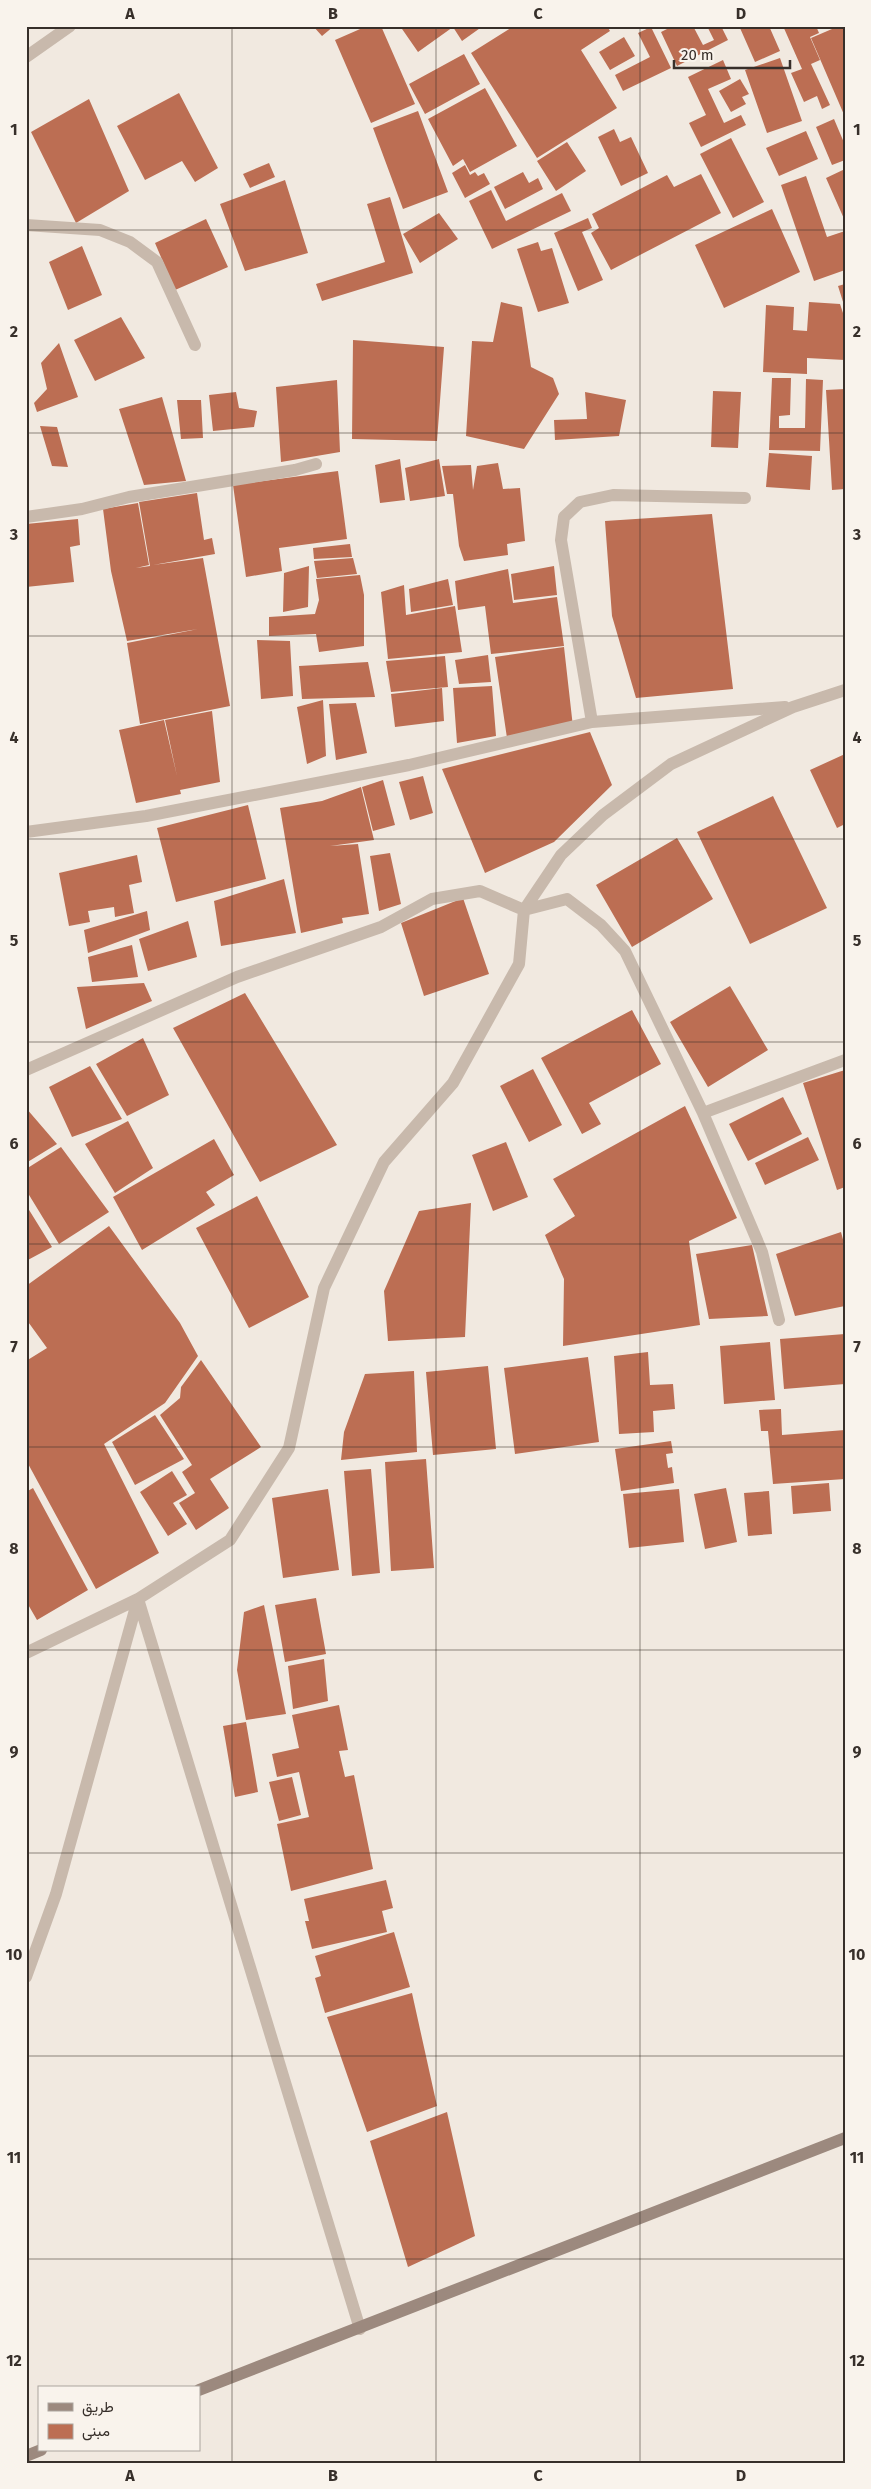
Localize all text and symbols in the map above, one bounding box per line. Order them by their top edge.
text: A [124,4,135,23]
text: B [328,4,338,23]
text: C [533,4,543,23]
text: D [736,4,746,23]
scale bar [674,38,790,70]
text: 20 m [681,46,714,64]
text: 1 [10,120,18,139]
text: 1 [853,120,861,139]
text: 2 [10,322,18,341]
text: 2 [853,322,861,341]
text: 3 [9,525,18,544]
text: 3 [852,525,861,544]
text: 4 [9,728,19,747]
text: 4 [852,728,862,747]
text: 5 [10,931,19,950]
text: 5 [853,931,862,950]
text: 6 [9,1134,19,1153]
text: 6 [852,1134,862,1153]
text: 7 [10,1337,18,1356]
text: 7 [853,1337,861,1356]
text: 8 [9,1539,19,1558]
text: 8 [852,1539,862,1558]
text: 9 [10,1742,19,1761]
text: 9 [853,1742,862,1761]
text: 10 [6,1945,22,1964]
text: 10 [849,1945,865,1964]
text: 11 [7,2148,21,2167]
text: 11 [850,2148,864,2167]
text: 12 [6,2351,22,2370]
text: 12 [849,2351,865,2370]
legend [38,2386,200,2452]
text: طريق [82,2398,114,2417]
text: مبنى [82,2422,110,2441]
text: A [124,2466,135,2485]
text: B [328,2466,338,2485]
text: C [533,2466,543,2485]
text: D [736,2466,746,2485]

